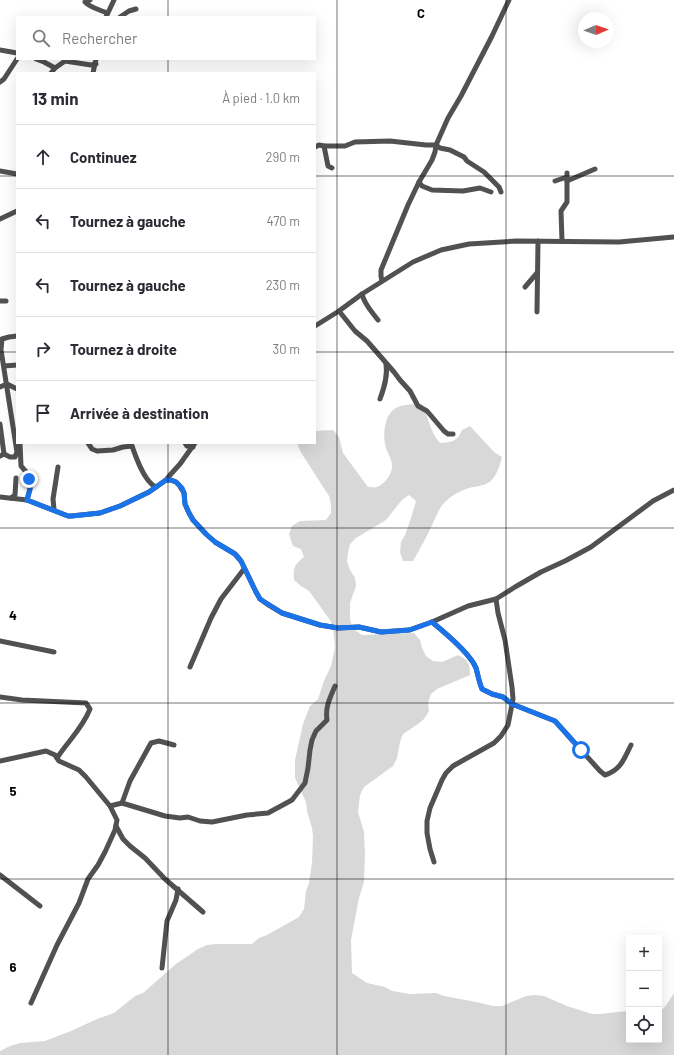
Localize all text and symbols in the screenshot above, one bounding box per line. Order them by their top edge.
text: C [417,5,425,21]
north arrow [578,12,614,48]
search box [16,16,316,60]
icon: search [30,27,52,49]
text: Rechercher [62,29,138,47]
text: 13 min [32,88,78,108]
text: À pied · 1.0 km [222,90,300,106]
icon: ahead [32,146,54,168]
text: Continuez [70,148,137,166]
text: 290 m [266,149,300,165]
icon: left [32,210,54,232]
text: Tournez à gauche [70,212,186,230]
text: 470 m [266,213,300,229]
icon: left [32,274,54,296]
text: Tournez à gauche [70,276,186,294]
text: 230 m [266,277,300,293]
icon: right [32,338,54,360]
text: Tournez à droite [70,340,177,358]
text: 30 m [273,341,300,357]
icon: arrive [32,402,54,424]
text: Arrivée à destination [70,404,209,422]
route end [20,470,38,488]
text: 4 [9,607,17,623]
route start [572,741,590,759]
text: 5 [9,783,17,799]
map controls [626,935,662,1043]
button: + [626,935,662,971]
text: 6 [10,959,17,975]
button: − [626,971,662,1007]
button: locate [626,1007,662,1043]

